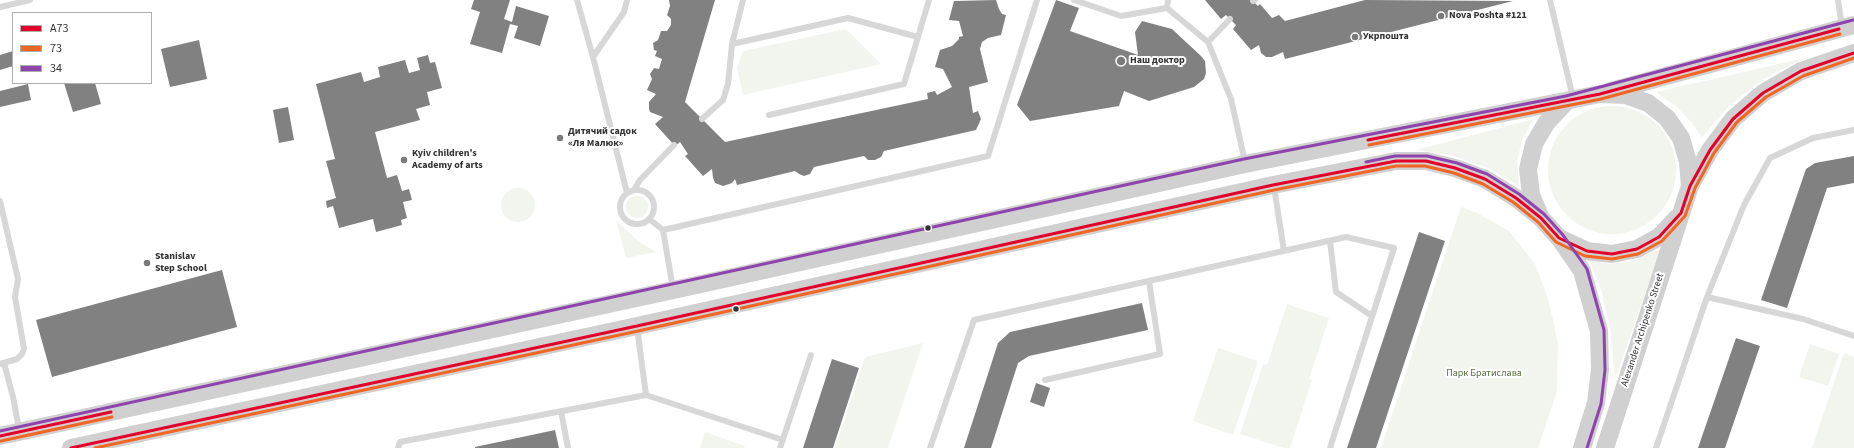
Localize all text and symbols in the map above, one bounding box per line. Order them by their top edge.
place label: Nova Poshta #121 [1449,10,1527,22]
marker: Nova Poshta #121 [1436,11,1446,21]
legend [12,12,152,84]
text: А73 [50,20,68,37]
place label: Укрпошта [1363,31,1409,43]
marker: Укрпошта [1350,32,1360,42]
text: 73 [50,40,62,57]
marker: Наш доктор [1115,55,1127,67]
place label: Наш доктор [1130,55,1185,67]
text: 34 [50,60,62,77]
place label: Дитячий садок «Ля Малюк» [568,126,637,150]
marker: Дитячий садок «Ля Малюк» [555,133,565,143]
place label: Kyiv children's Academy of arts [412,148,483,172]
marker: Kyiv children's Academy of arts [399,155,409,165]
unlabelled marker [923,223,933,233]
place label: Stanislav Step School [155,251,207,274]
marker: Stanislav Step School [142,258,152,268]
street label: Alexander Archipenko Street [1619,272,1667,388]
unlabelled marker [731,304,741,314]
park label: Парк Братислава [1446,368,1522,380]

